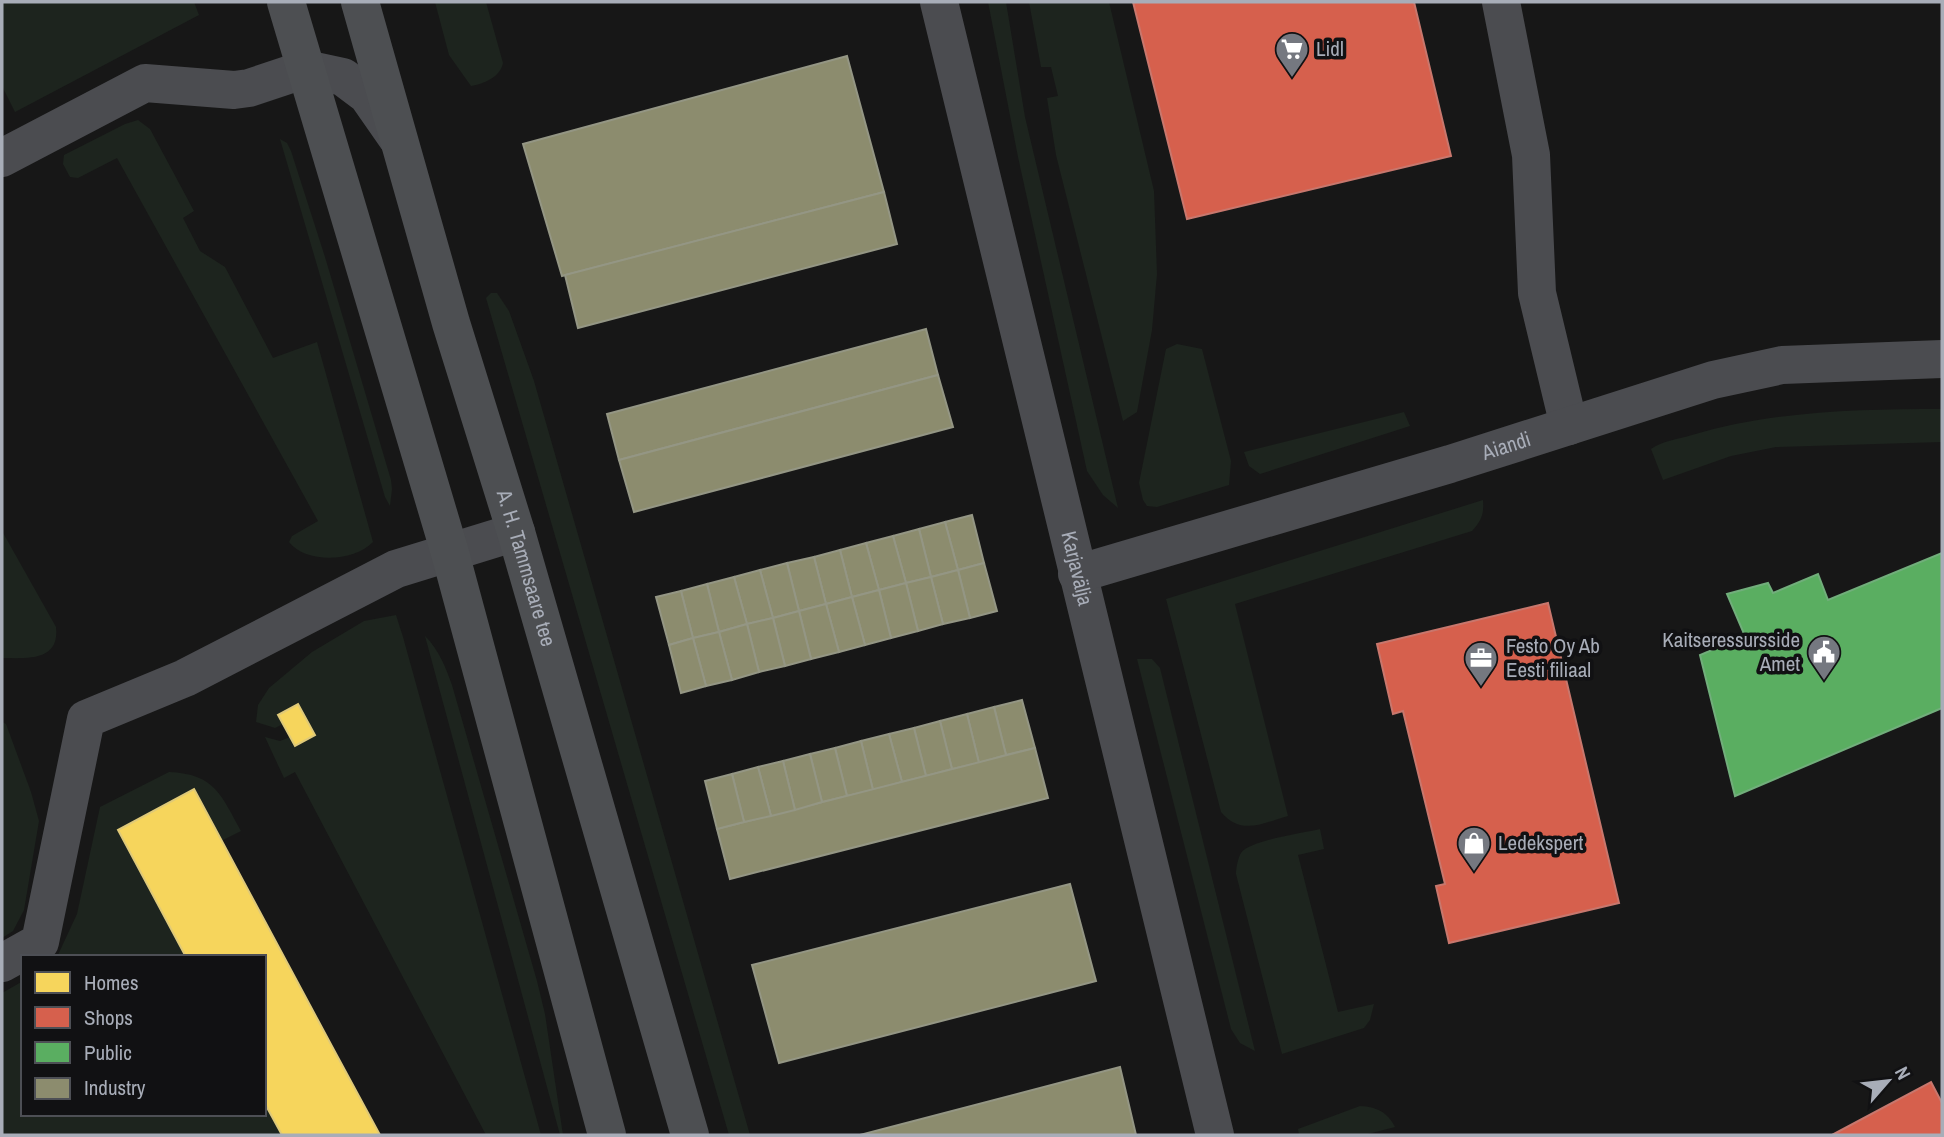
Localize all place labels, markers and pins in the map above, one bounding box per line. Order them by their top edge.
supermarket icon: Lidl [1273,30,1311,79]
place label: Lidl [1316,34,1344,63]
place label: Kaitseressursside Amet [1662,625,1800,678]
place label: Festo Oy Ab Eesti filiaal [1506,631,1600,684]
public building icon: Kaitseressursside Amet [1805,633,1843,682]
office icon: Festo Oy Ab Eesti filiaal [1462,639,1500,688]
shop icon: Ledekspert [1455,824,1493,873]
place label: Ledekspert [1498,828,1583,857]

